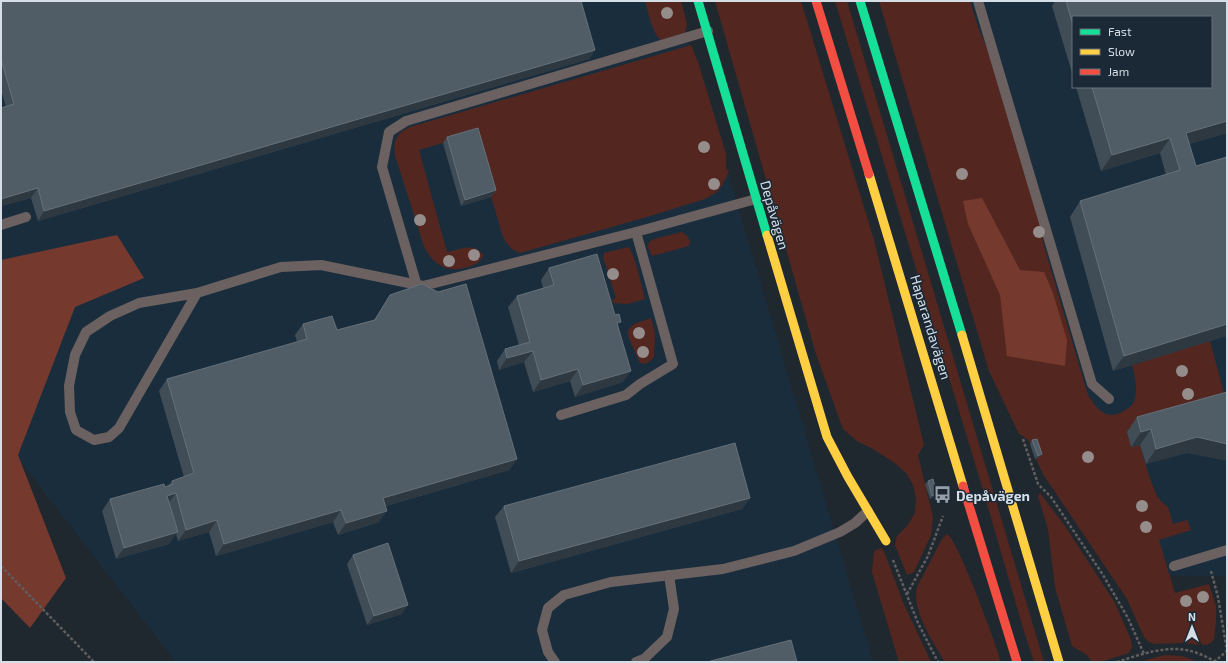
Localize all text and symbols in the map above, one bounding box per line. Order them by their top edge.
legend [1072,16,1212,88]
text: Fast [1108,24,1132,38]
text: Slow [1108,44,1135,58]
text: Jam [1108,64,1129,78]
street label: Depåvägen [757,178,793,252]
street label: Haparandavägen [907,273,955,381]
bus stop icon: Depåvägen [933,485,953,505]
place label: Depåvägen [956,487,1030,504]
north arrow [1172,607,1212,647]
text: N [1188,610,1196,623]

